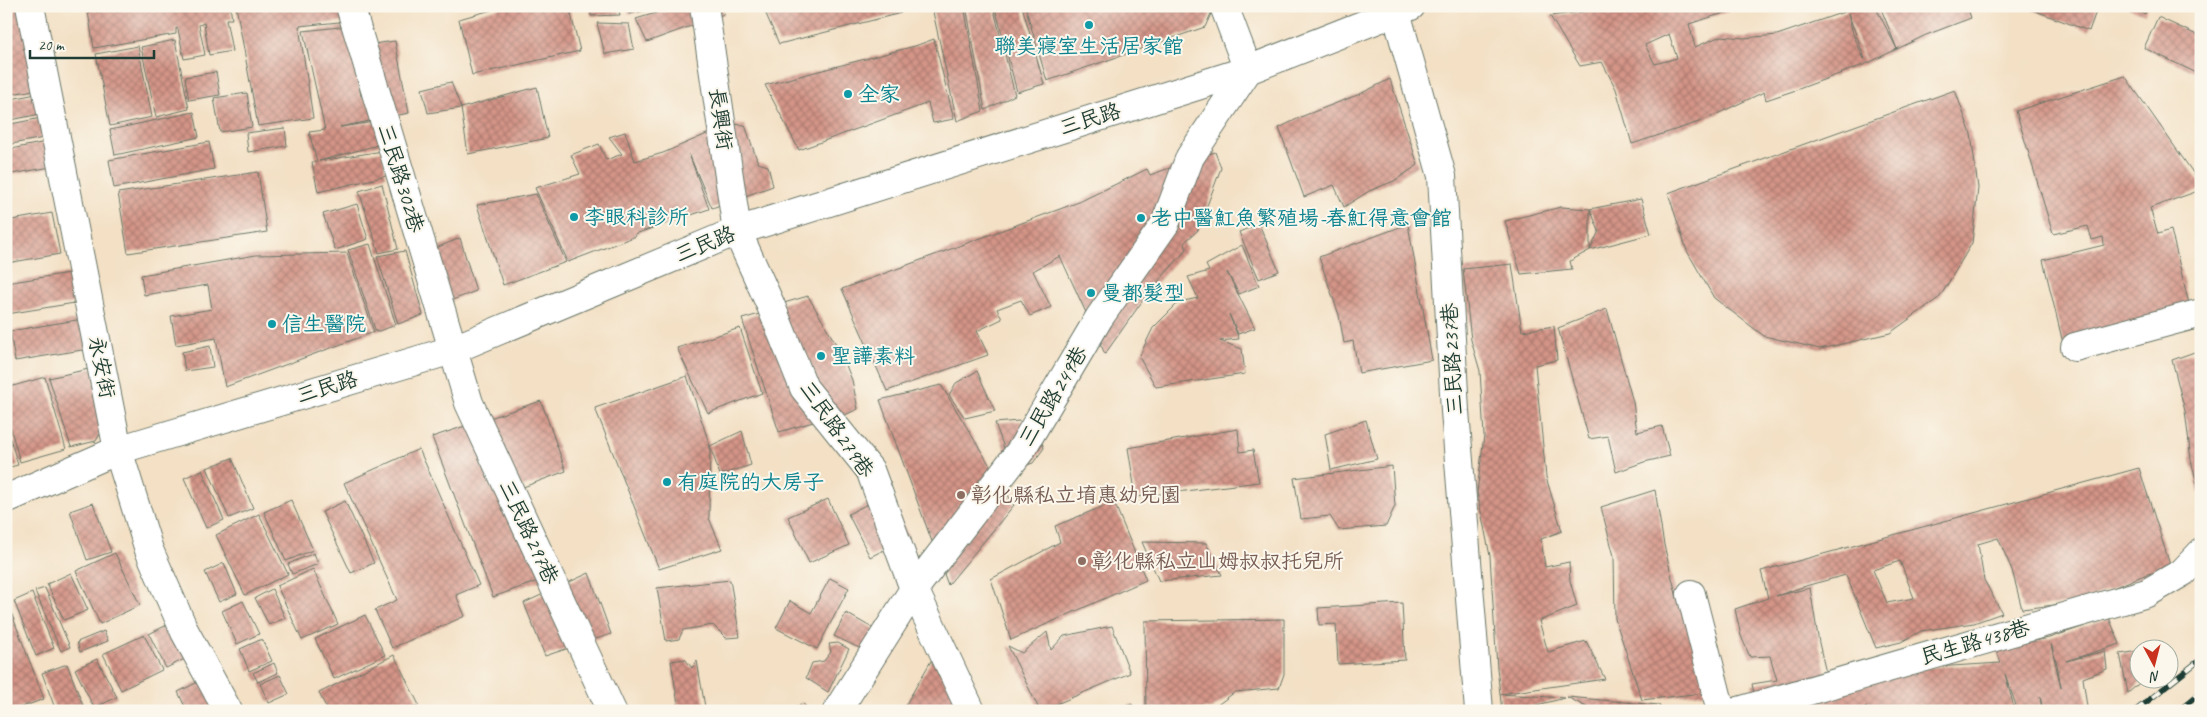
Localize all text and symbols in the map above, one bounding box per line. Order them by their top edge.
marker: 聯美寢室生活居家館 [1083,19,1095,31]
scale bar [30,28,154,60]
place label: 聯美寢室生活居家館 [995,33,1184,59]
text: 20 m [38,36,65,55]
place label: 全家 [858,81,900,107]
street label: 長興街 [704,86,738,152]
marker: 全家 [842,88,854,100]
street label: 三民路 [1056,97,1124,141]
street label: 三民路302巷 [372,120,430,236]
place label: 李眼科診所 [584,204,689,230]
place label: 老中醫魟魚繁殖場-春魟得意會館 [1151,205,1452,231]
marker: 李眼科診所 [568,211,580,223]
marker: 老中醫魟魚繁殖場-春魟得意會館 [1135,212,1147,224]
street label: 三民路 [671,220,739,268]
place label: 曼都髮型 [1101,280,1185,306]
marker: 曼都髮型 [1085,287,1097,299]
street label: 三民路237巷 [1436,302,1468,416]
place label: 信生醫院 [282,311,366,337]
marker: 信生醫院 [266,318,278,330]
street label: 永安街 [83,334,121,400]
street label: 三民路249巷 [1013,341,1093,451]
place label: 聖譁素料 [831,343,915,369]
marker: 聖譁素料 [815,350,827,362]
street label: 三民路 [293,365,361,409]
street label: 三民路279巷 [794,376,880,482]
place label: 有庭院的大房子 [677,469,824,495]
street label: 三民路297巷 [493,476,565,588]
marker: 有庭院的大房子 [661,476,673,488]
place label: 彰化縣私立堉惠幼兒園 [971,482,1181,508]
marker: 彰化縣私立堉惠幼兒園 [955,489,967,501]
place label: 彰化縣私立山姆叔叔托兒所 [1092,548,1344,574]
marker: 彰化縣私立山姆叔叔托兒所 [1076,555,1088,567]
street label: 民生路438巷 [1917,614,2033,670]
north arrow [2130,640,2180,690]
text: N [2148,667,2161,686]

